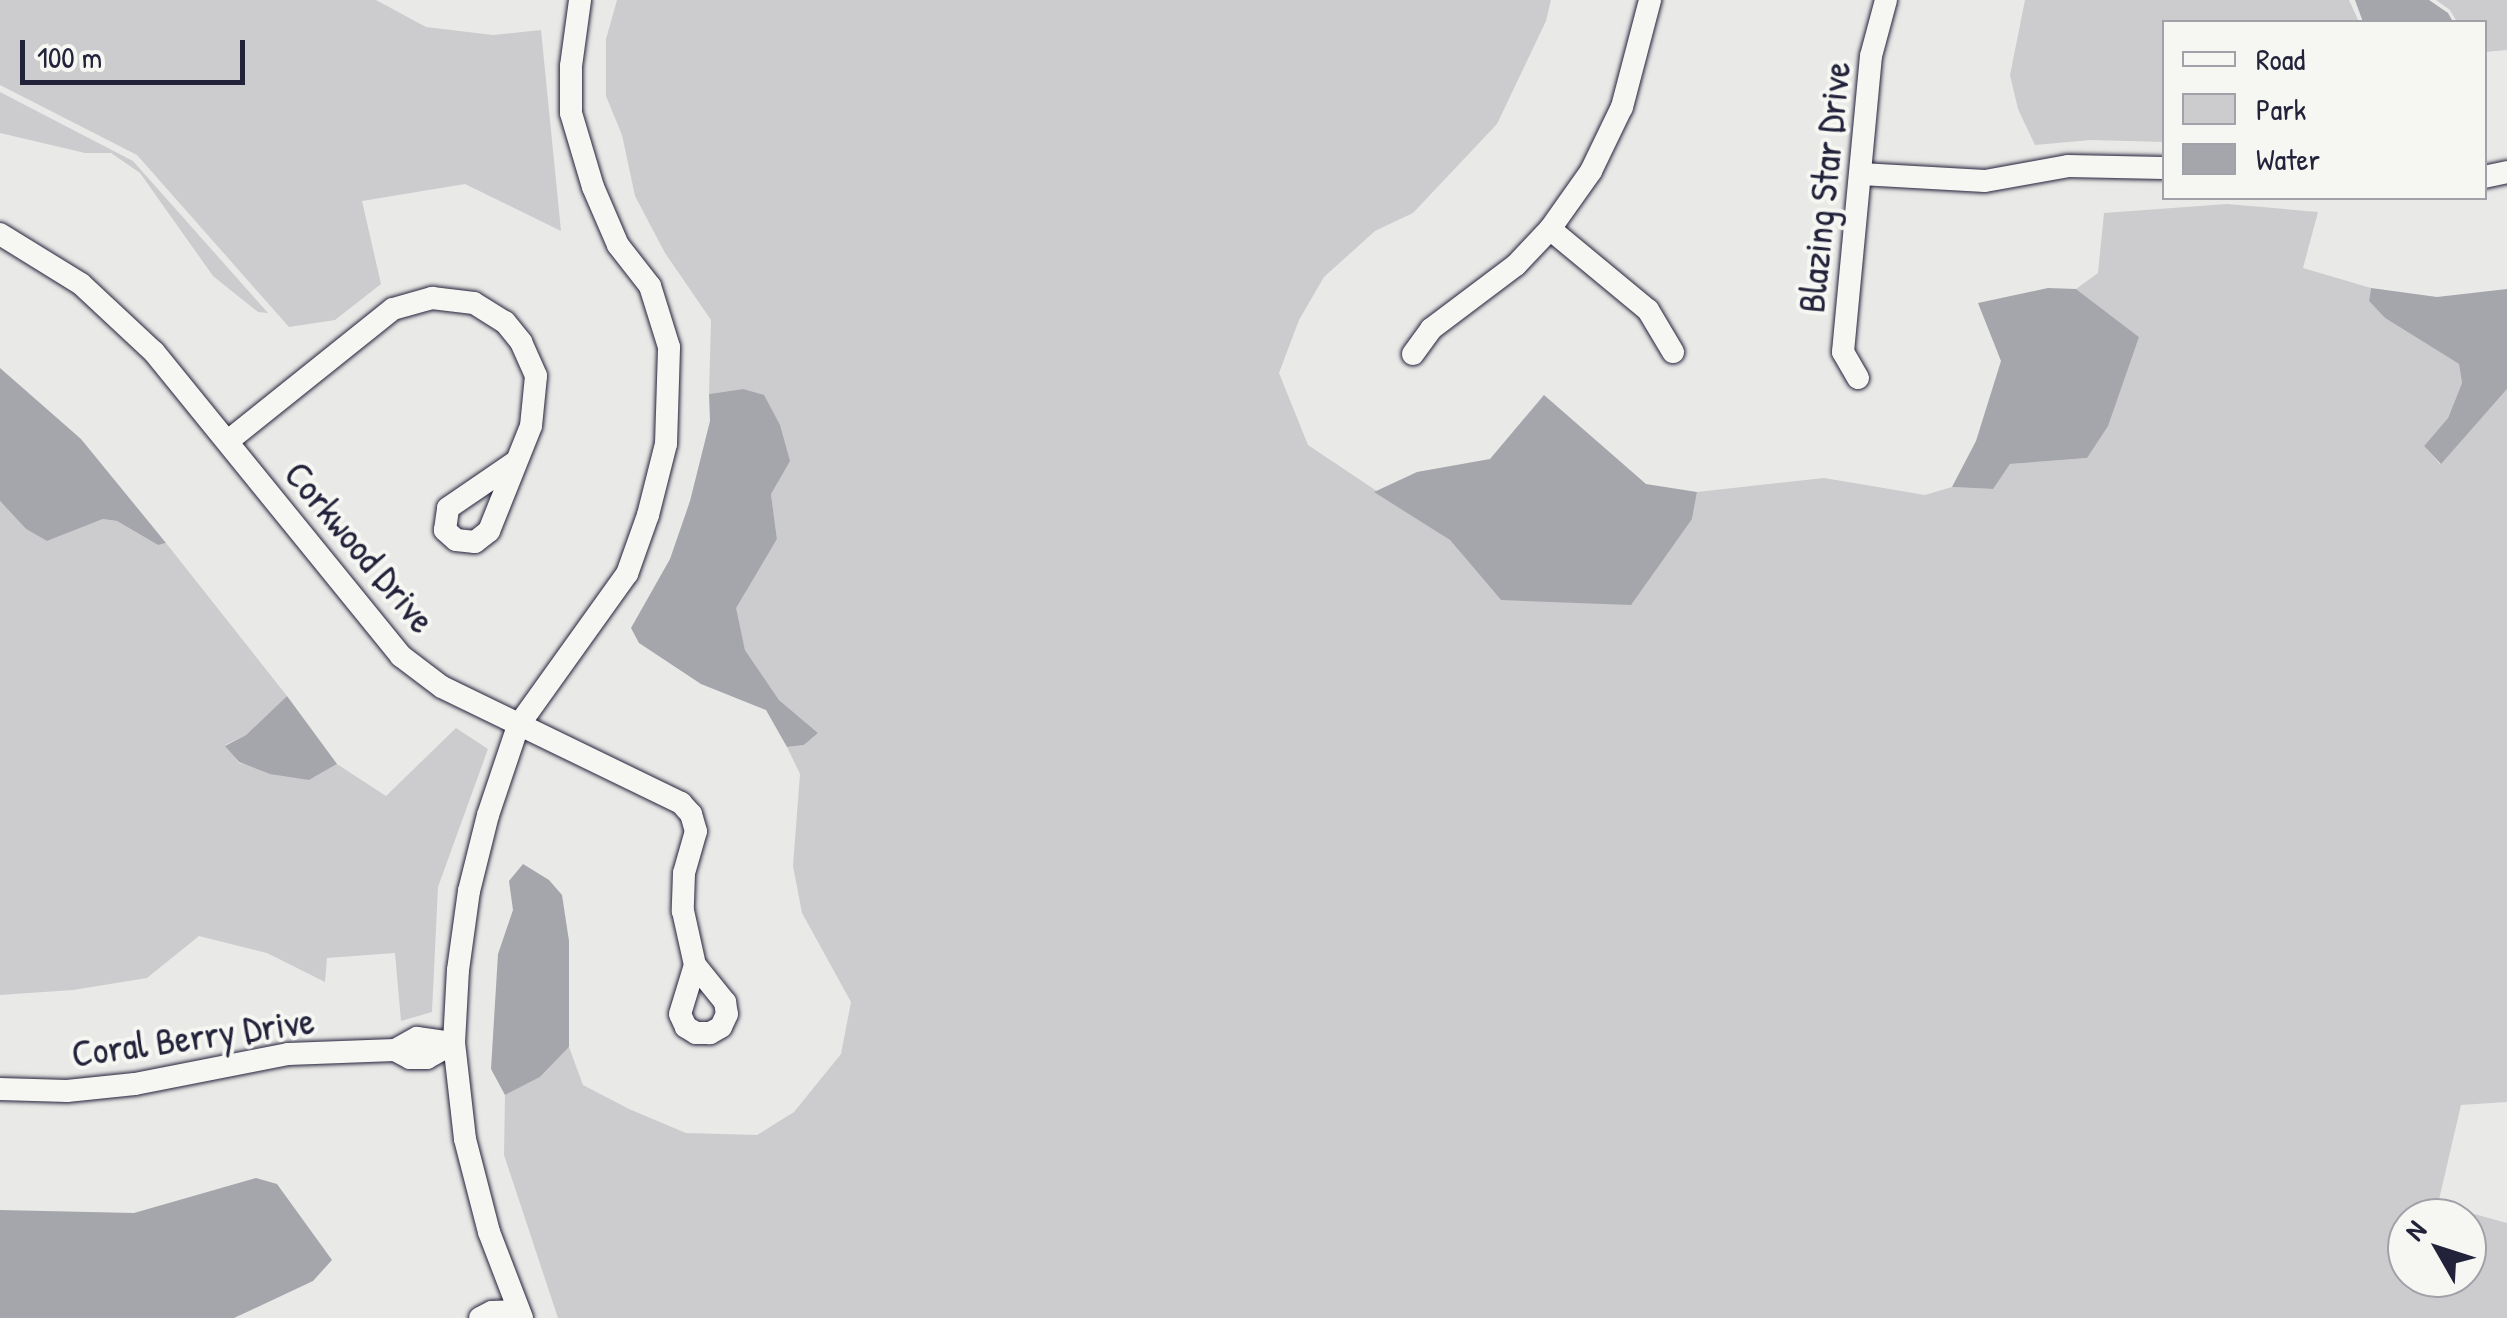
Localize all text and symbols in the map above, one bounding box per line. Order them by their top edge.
scale bar [25,20,250,82]
legend [2162,20,2487,200]
text: 100 m [37,37,102,77]
text: Road [2256,39,2305,79]
street label: Blazing Star Drive [1788,59,1860,315]
text: Park [2256,89,2306,129]
text: Water [2256,139,2320,179]
street label: Corkwood Drive [275,452,445,642]
street label: Coral Berry Drive [69,997,317,1077]
north arrow [2387,1198,2487,1298]
text: N [2396,1213,2435,1248]

